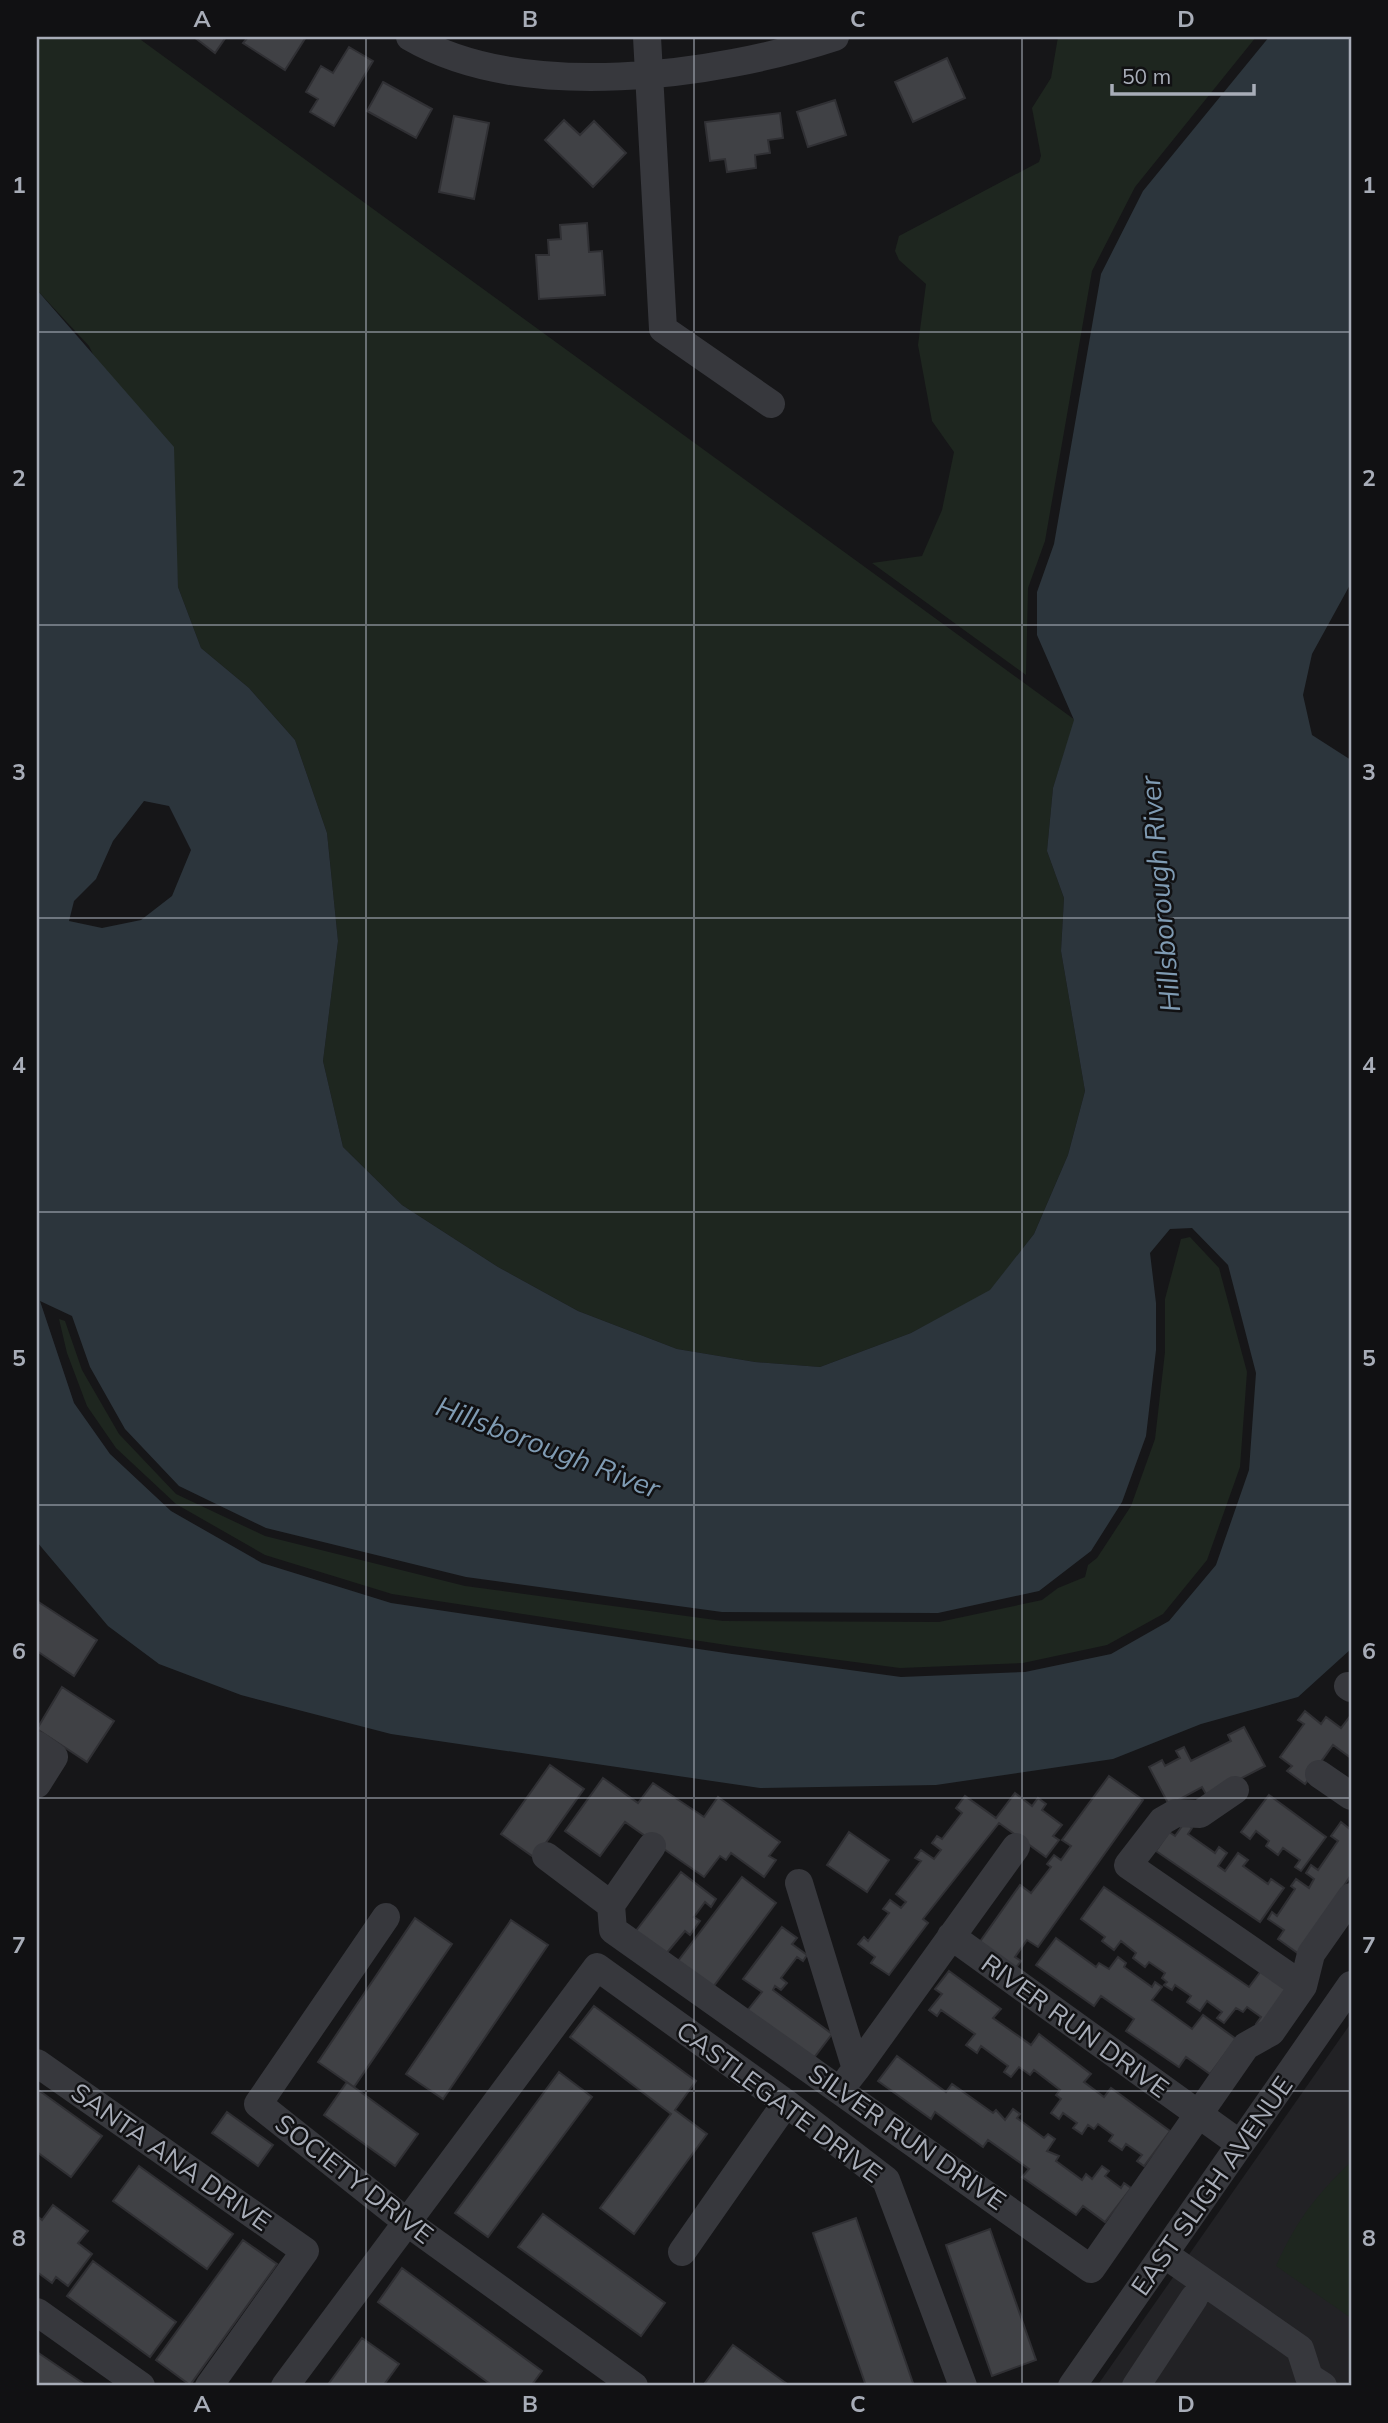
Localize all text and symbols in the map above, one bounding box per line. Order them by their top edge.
text: A [193,4,211,33]
text: B [522,4,538,33]
text: C [850,4,866,33]
text: D [1177,4,1195,33]
scale bar [1112,52,1253,96]
text: 50 m [1122,63,1171,89]
text: 1 [12,170,26,199]
text: 1 [1362,170,1376,199]
text: 2 [12,463,26,492]
text: 2 [1362,463,1376,492]
text: 3 [12,757,26,786]
text: 3 [1362,757,1376,786]
water label: Hillsborough River [1132,773,1187,1014]
text: 4 [12,1050,26,1079]
text: 4 [1362,1050,1376,1079]
text: 5 [12,1343,26,1372]
text: 5 [1362,1343,1376,1372]
water label: Hillsborough River [431,1388,667,1506]
text: 6 [12,1636,26,1665]
text: 6 [1362,1636,1376,1665]
text: 7 [12,1930,26,1959]
text: 7 [1362,1930,1376,1959]
street label: RIVER RUN DRIVE [975,1946,1175,2105]
street label: CASTLEGATE DRIVE [670,2014,889,2190]
street label: SILVER RUN DRIVE [802,2056,1012,2217]
street label: EAST SLIGH AVENUE [1124,2070,1300,2302]
street label: SANTA ANA DRIVE [65,2075,278,2238]
street label: SOCIETY DRIVE [269,2107,440,2251]
text: 8 [12,2223,26,2252]
text: 8 [1362,2223,1376,2252]
text: A [193,2389,211,2418]
text: B [522,2389,538,2418]
text: C [850,2389,866,2418]
text: D [1177,2389,1195,2418]

